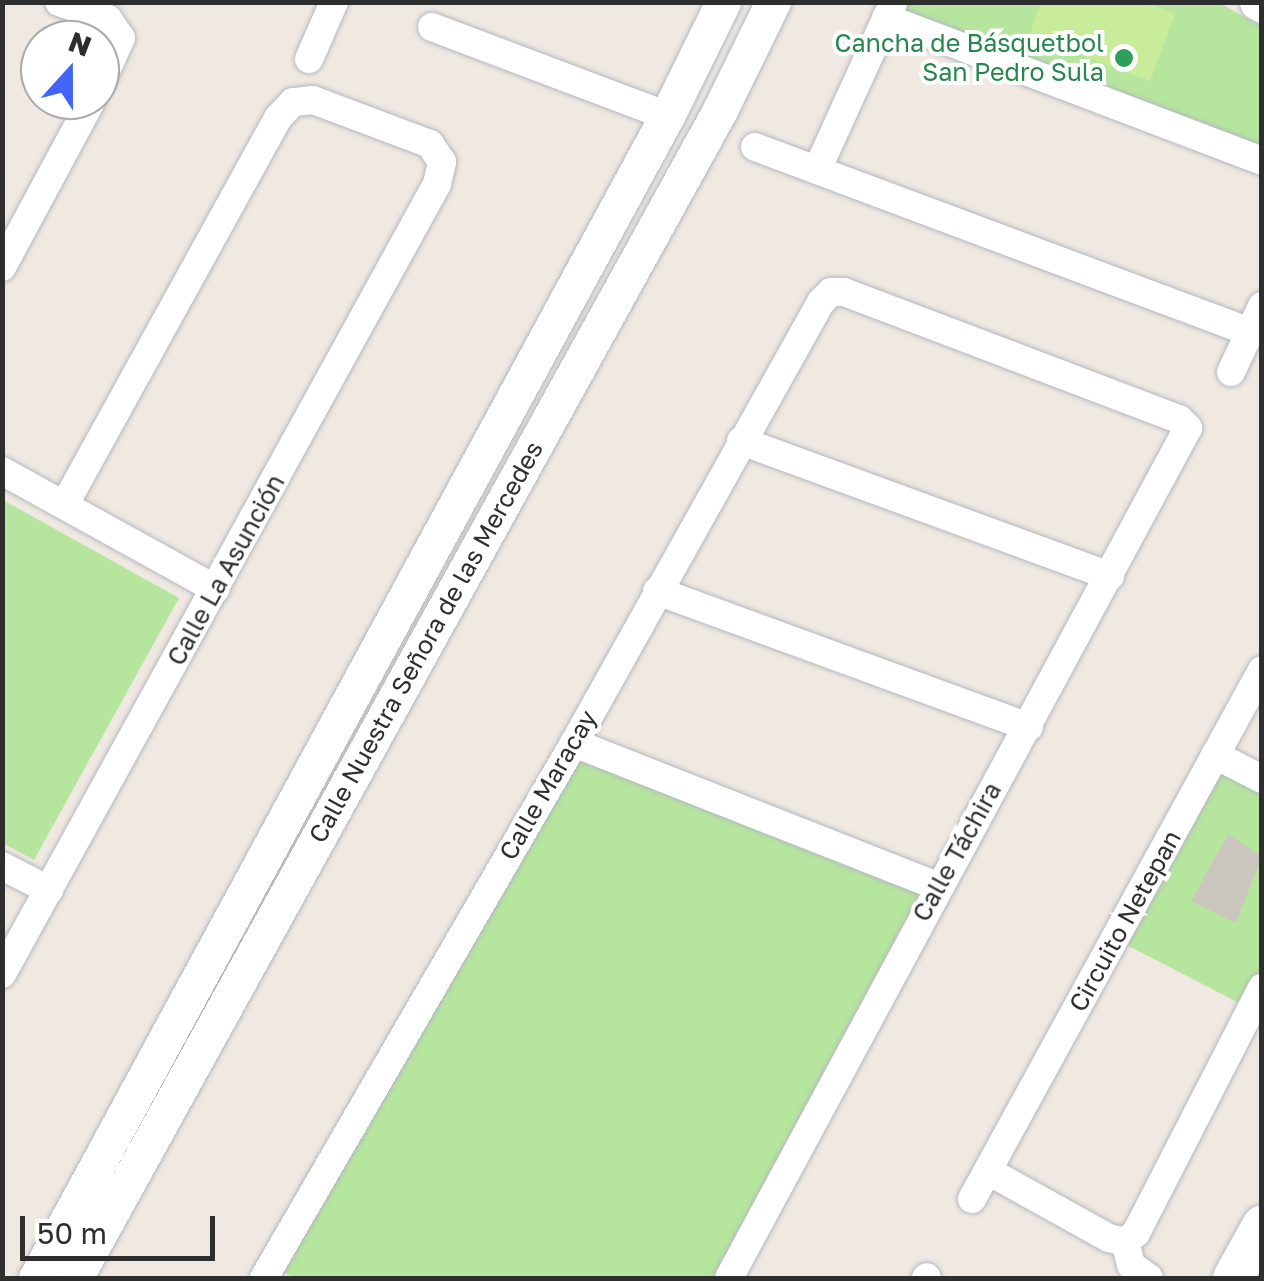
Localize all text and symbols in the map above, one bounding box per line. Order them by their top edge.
north arrow [20,20,120,120]
text: N [64,24,96,63]
place label: Cancha de Básquetbol San Pedro Sula [835,29,1104,88]
marker: Cancha de Básquetbol San Pedro Sula [1113,47,1135,69]
street label: Calle Nuestra Señora de las Mercedes [303,436,549,848]
street label: Calle La Asunción [161,469,291,671]
street label: Calle Maracay [493,705,603,865]
street label: Calle Táchira [906,777,1008,927]
street label: Circuito Netepan [1063,825,1187,1017]
scale bar [25,1196,220,1258]
text: 50 m [37,1215,107,1251]

